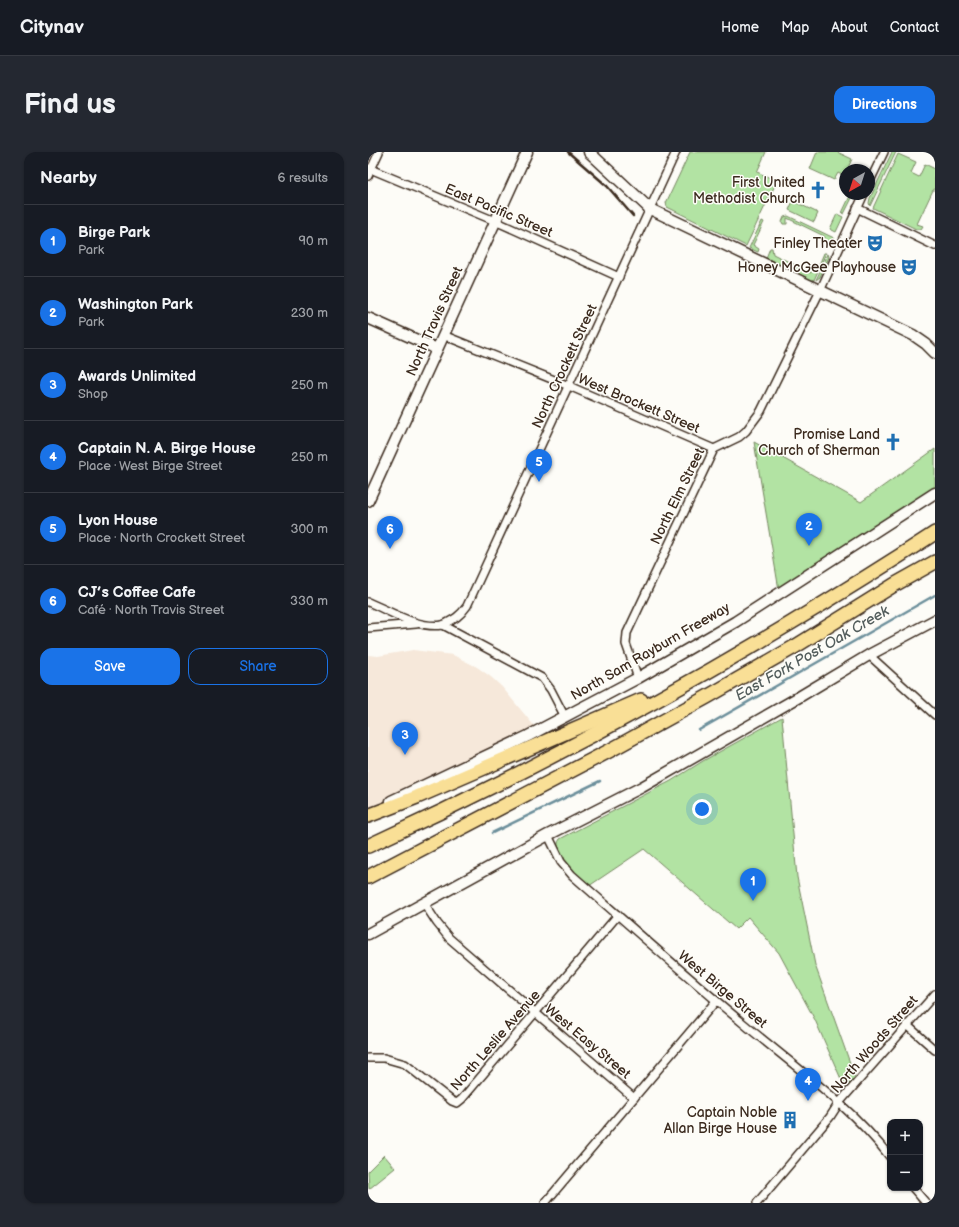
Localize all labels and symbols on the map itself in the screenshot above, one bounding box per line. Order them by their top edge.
north arrow [839,164,875,200]
place label: First United Methodist Church [693,174,805,207]
street label: East Pacific Street [442,180,556,241]
church icon: First United Methodist Church [808,180,828,200]
theatre icon: Finley Theater [865,233,885,253]
place label: Finley Theater [773,235,863,252]
theatre icon: Honey McGee Playhouse [899,257,919,277]
place label: Honey McGee Playhouse [737,259,896,276]
street label: North Travis Street [403,263,467,379]
street label: North Crockett Street [528,301,601,431]
street label: West Brockett Street [575,370,703,437]
place label: Promise Land Church of Sherman [758,426,880,459]
church icon: Promise Land Church of Sherman [883,432,903,452]
street label: North Elm Street [647,445,708,547]
pin: 5 [526,449,552,482]
pin: 2 [796,513,822,546]
pin: 6 [377,516,403,549]
street label: North Sam Rayburn Freeway [568,599,733,704]
water label: East Fork Post Oak Creek [732,601,893,705]
pin: 3 [392,722,418,755]
your location [692,799,712,819]
pin: 1 [740,868,766,901]
street label: West Birge Street [675,947,771,1032]
street label: North Leslie Avenue [447,987,544,1094]
street label: North Woods Street [827,992,922,1097]
street label: West Easy Street [541,1001,635,1083]
pin: 4 [795,1068,821,1101]
place label: Captain Noble Allan Birge House [664,1104,777,1137]
building icon: Captain Noble Allan Birge House [780,1110,800,1130]

